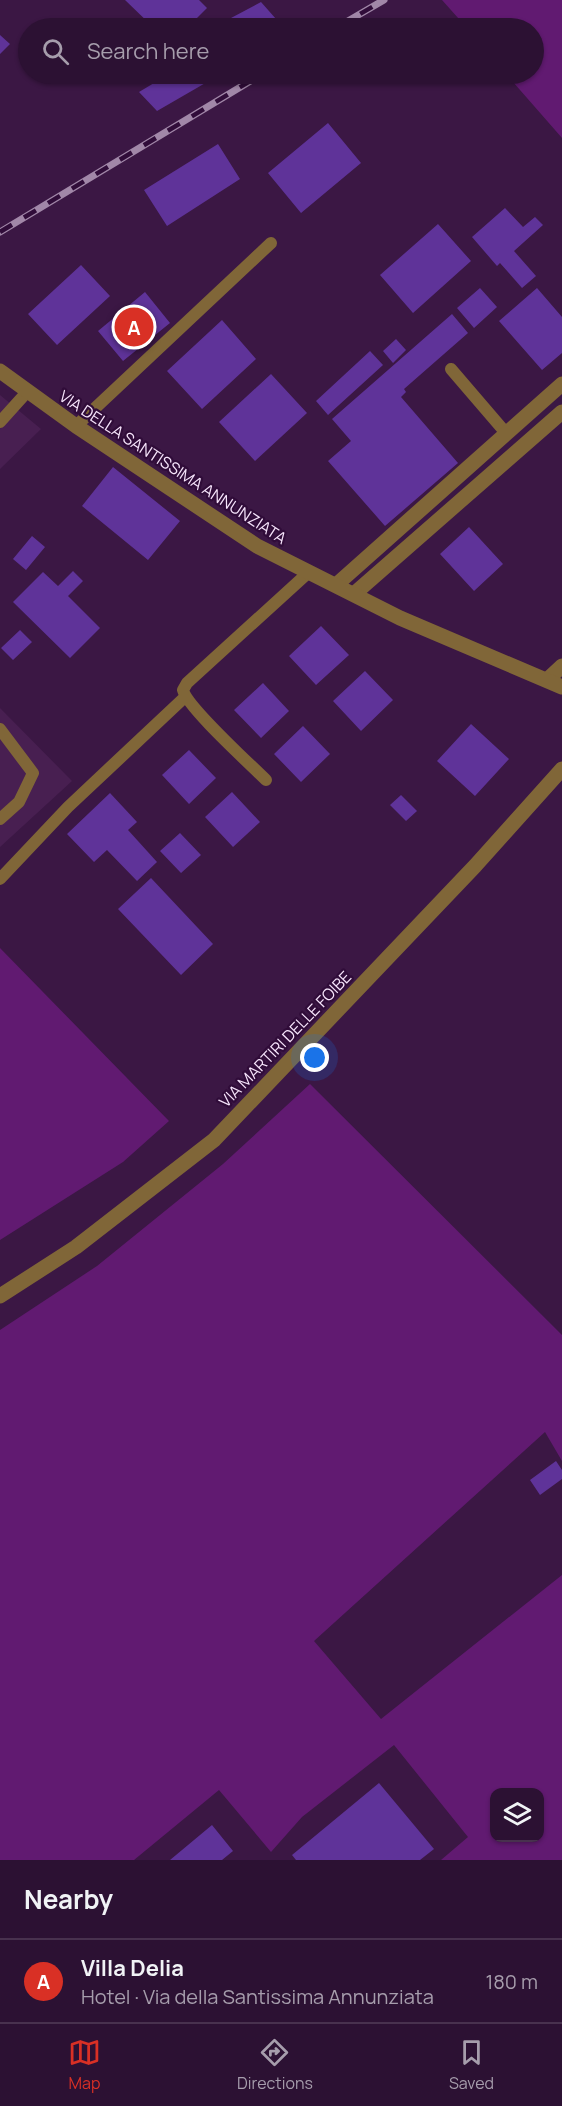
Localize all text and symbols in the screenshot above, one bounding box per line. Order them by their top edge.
search box [18,18,544,84]
icon: search [39,35,72,68]
text: Search here [87,36,209,66]
pin: A [114,304,154,350]
street label: VIA DELLA SANTISSIMA ANNUNZIATA [55,385,291,549]
street label: VIA MARTIRI DELLE FOIBE [214,966,356,1112]
your location [300,1043,329,1072]
map controls [490,1788,544,1842]
button: layers [490,1788,544,1842]
text: Nearby [24,1881,113,1917]
text: Villa Delia [81,1953,184,1983]
text: A [37,1968,50,1995]
text: 180 m [485,1968,538,1995]
text: Hotel · Via della Santissima Annunziata [81,1983,434,2010]
tab: Map [68,2036,101,2094]
tab: Directions [237,2036,313,2094]
tab: Saved [449,2036,494,2094]

